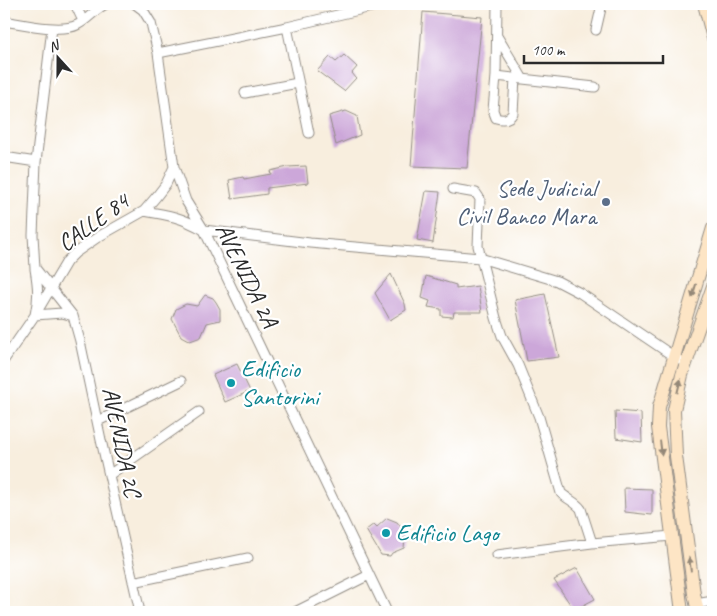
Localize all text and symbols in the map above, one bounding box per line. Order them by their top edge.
north arrow [32,32,82,82]
scale bar [524,32,663,64]
text: N [46,36,63,56]
text: 100 m [532,41,566,60]
place label: Sede Judicial Civil Banco Mara [457,173,600,231]
street label: CALLE 84 [51,185,136,258]
marker: Sede Judicial Civil Banco Mara [600,196,612,208]
street label: AVENIDA 2A [209,218,286,333]
one-way arrow [689,284,697,299]
place label: Edificio Santorini [241,354,321,412]
marker: Edificio Santorini [225,377,237,389]
one-way arrow [676,379,684,394]
street label: AVENIDA 2C [96,384,149,502]
one-way arrow [657,441,665,457]
place label: Edificio Lago [396,518,501,548]
marker: Edificio Lago [380,527,392,539]
one-way arrow [686,556,694,572]

